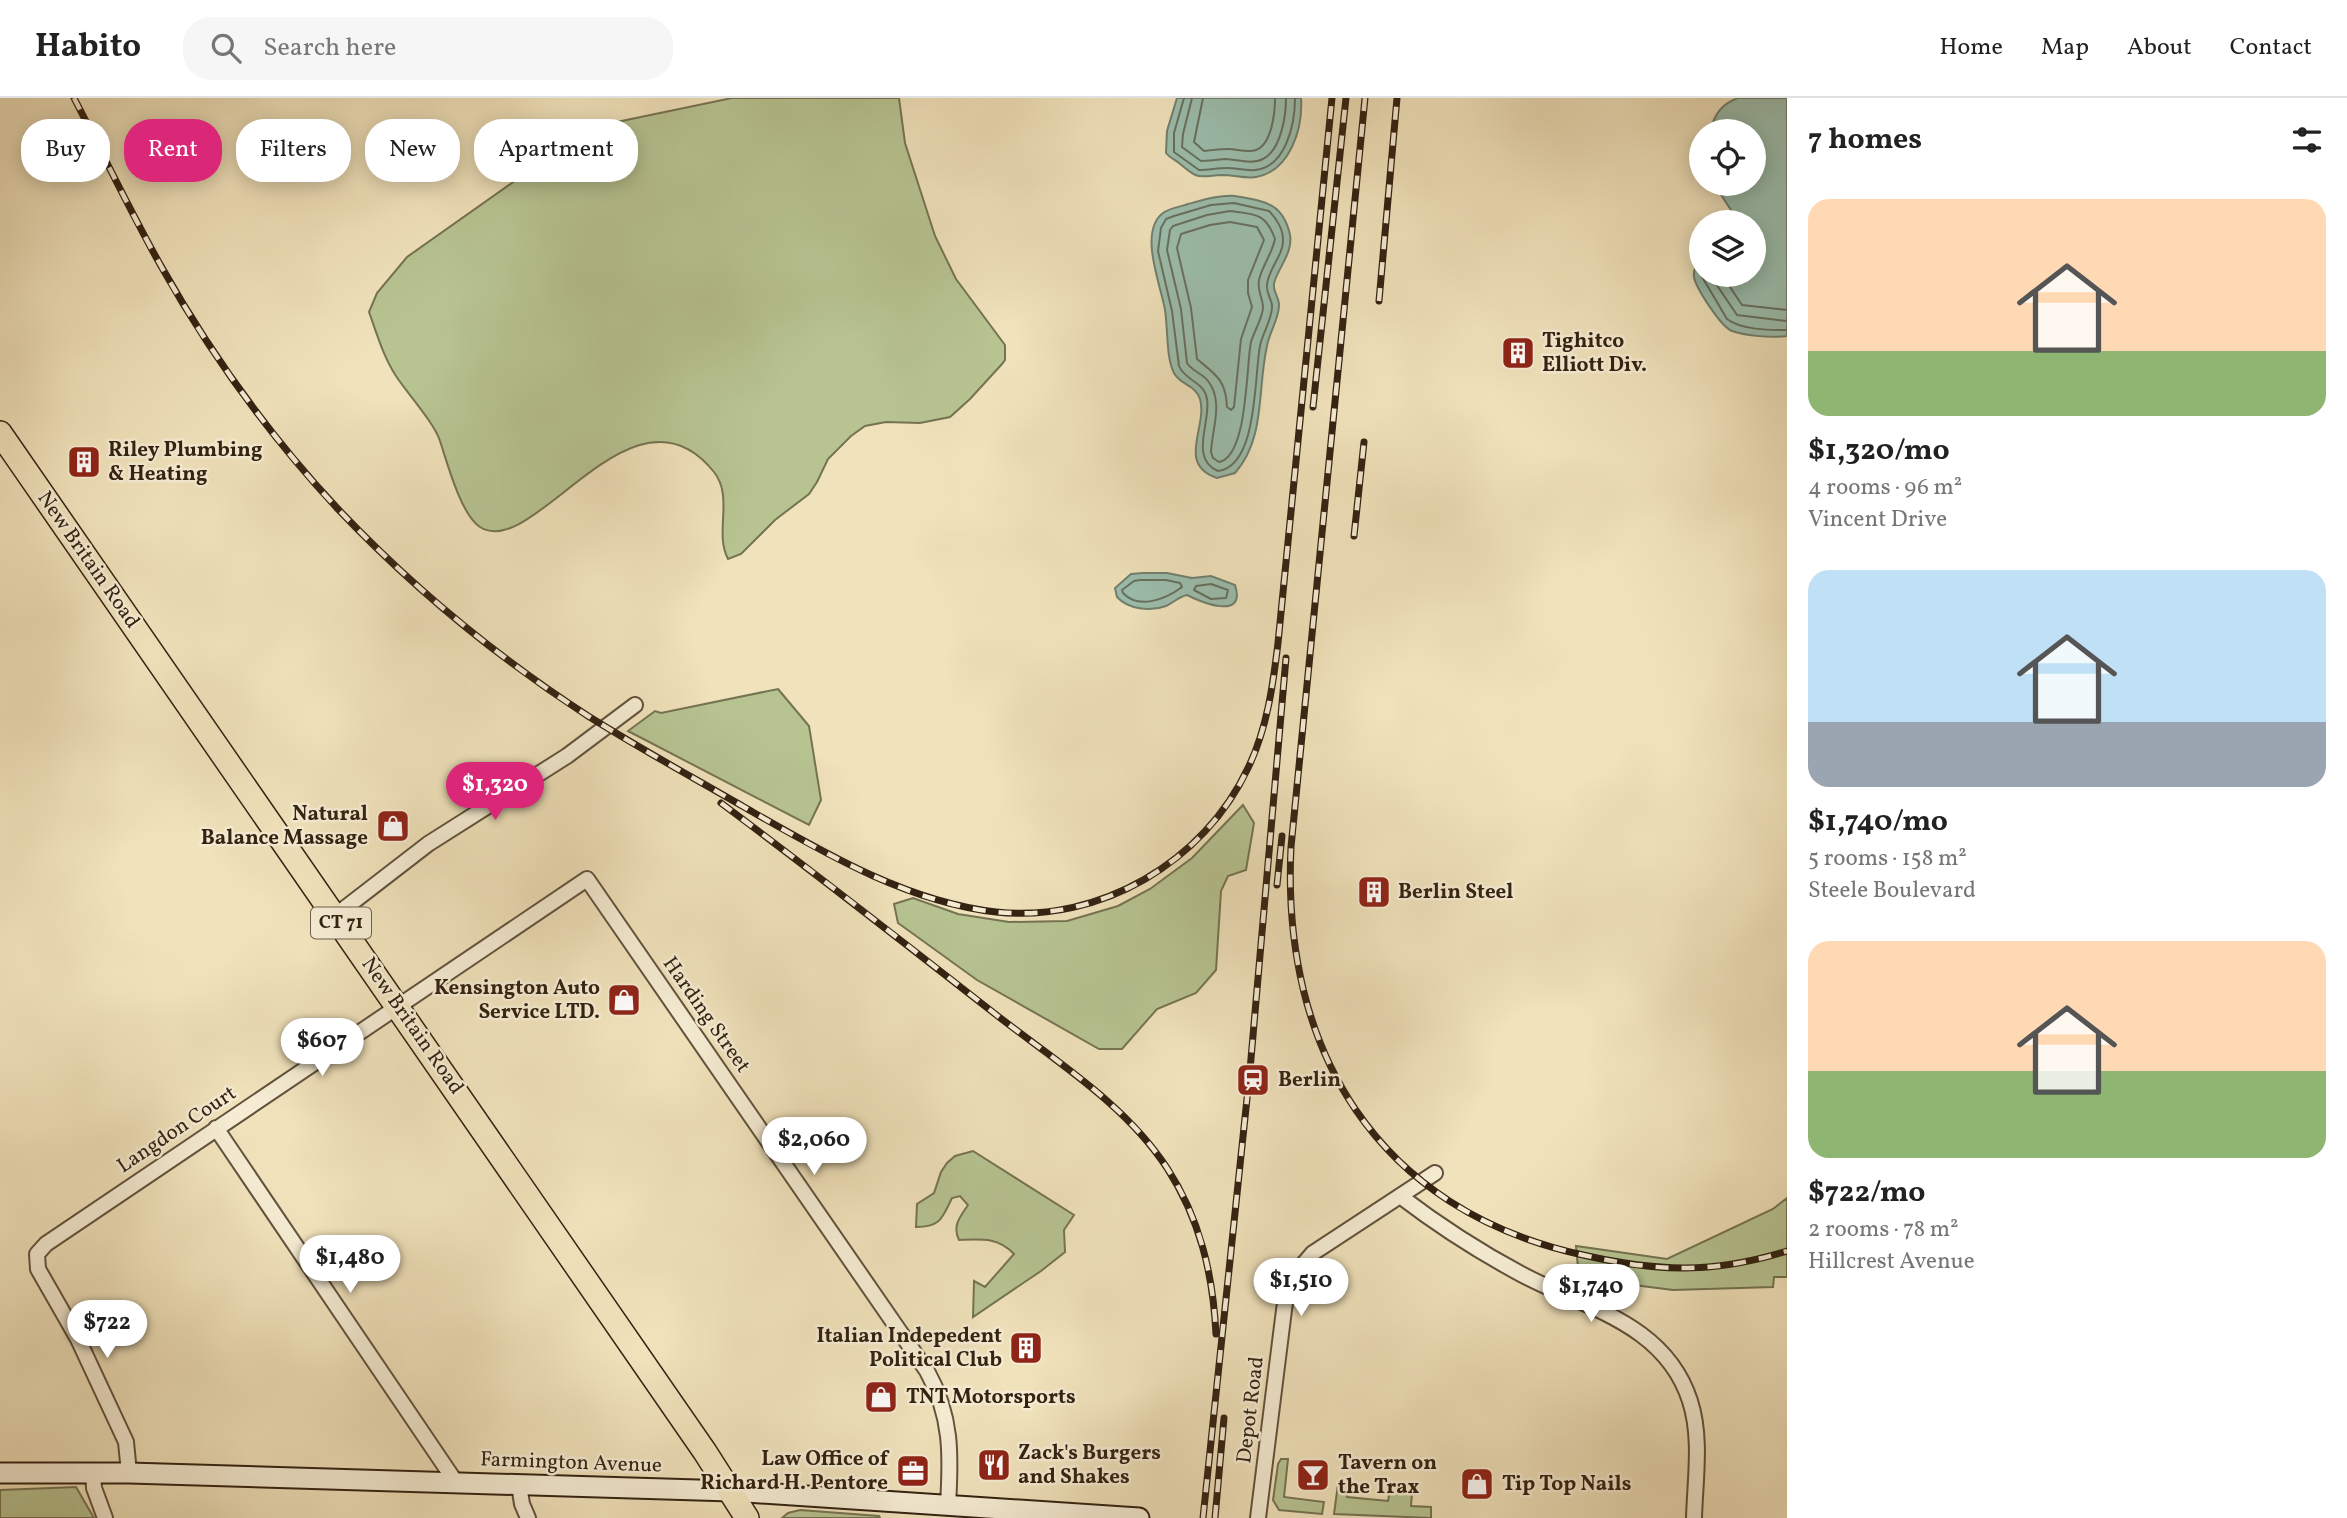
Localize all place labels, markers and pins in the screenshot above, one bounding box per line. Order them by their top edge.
place label: Tighitco Elliott Div. [1542,327,1647,380]
building icon: Tighitco Elliott Div. [1499,334,1537,372]
place label: Riley Plumbing & Heating [108,436,262,489]
building icon: Riley Plumbing & Heating [65,443,103,481]
pin: $1,320 [438,762,552,822]
place label: Natural Balance Massage [201,800,368,853]
shop icon: Natural Balance Massage [374,807,412,845]
building icon: Berlin Steel [1355,873,1393,911]
place label: Berlin Steel [1398,878,1513,907]
place label: Kensington Auto Service LTD. [434,974,600,1027]
shop icon: Kensington Auto Service LTD. [605,981,643,1019]
pin: $607 [281,1018,363,1078]
station icon: Berlin [1234,1061,1272,1099]
place label: Berlin [1278,1066,1341,1095]
pin: $2,060 [757,1118,871,1177]
pin: $1,480 [293,1236,407,1295]
pin: $1,510 [1244,1258,1358,1318]
pin: $1,740 [1534,1264,1648,1324]
pin: $722 [66,1300,148,1360]
place label: Italian Indepedent Political Club [816,1322,1002,1375]
building icon: Italian Indepedent Political Club [1007,1329,1045,1367]
shop icon: TNT Motorsports [862,1378,900,1416]
place label: TNT Motorsports [906,1383,1076,1412]
place label: Zack's Burgers and Shakes [1018,1439,1161,1492]
place label: Law Office of Richard H. Pentore [700,1445,890,1498]
restaurant icon: Zack's Burgers and Shakes [975,1446,1013,1484]
place label: Tavern on the Trax [1338,1449,1437,1502]
office icon: Law Office of Richard H. Pentore [894,1452,932,1490]
bar icon: Tavern on the Trax [1294,1456,1332,1494]
shop icon: Tip Top Nails [1458,1465,1496,1503]
place label: Tip Top Nails [1502,1470,1631,1499]

